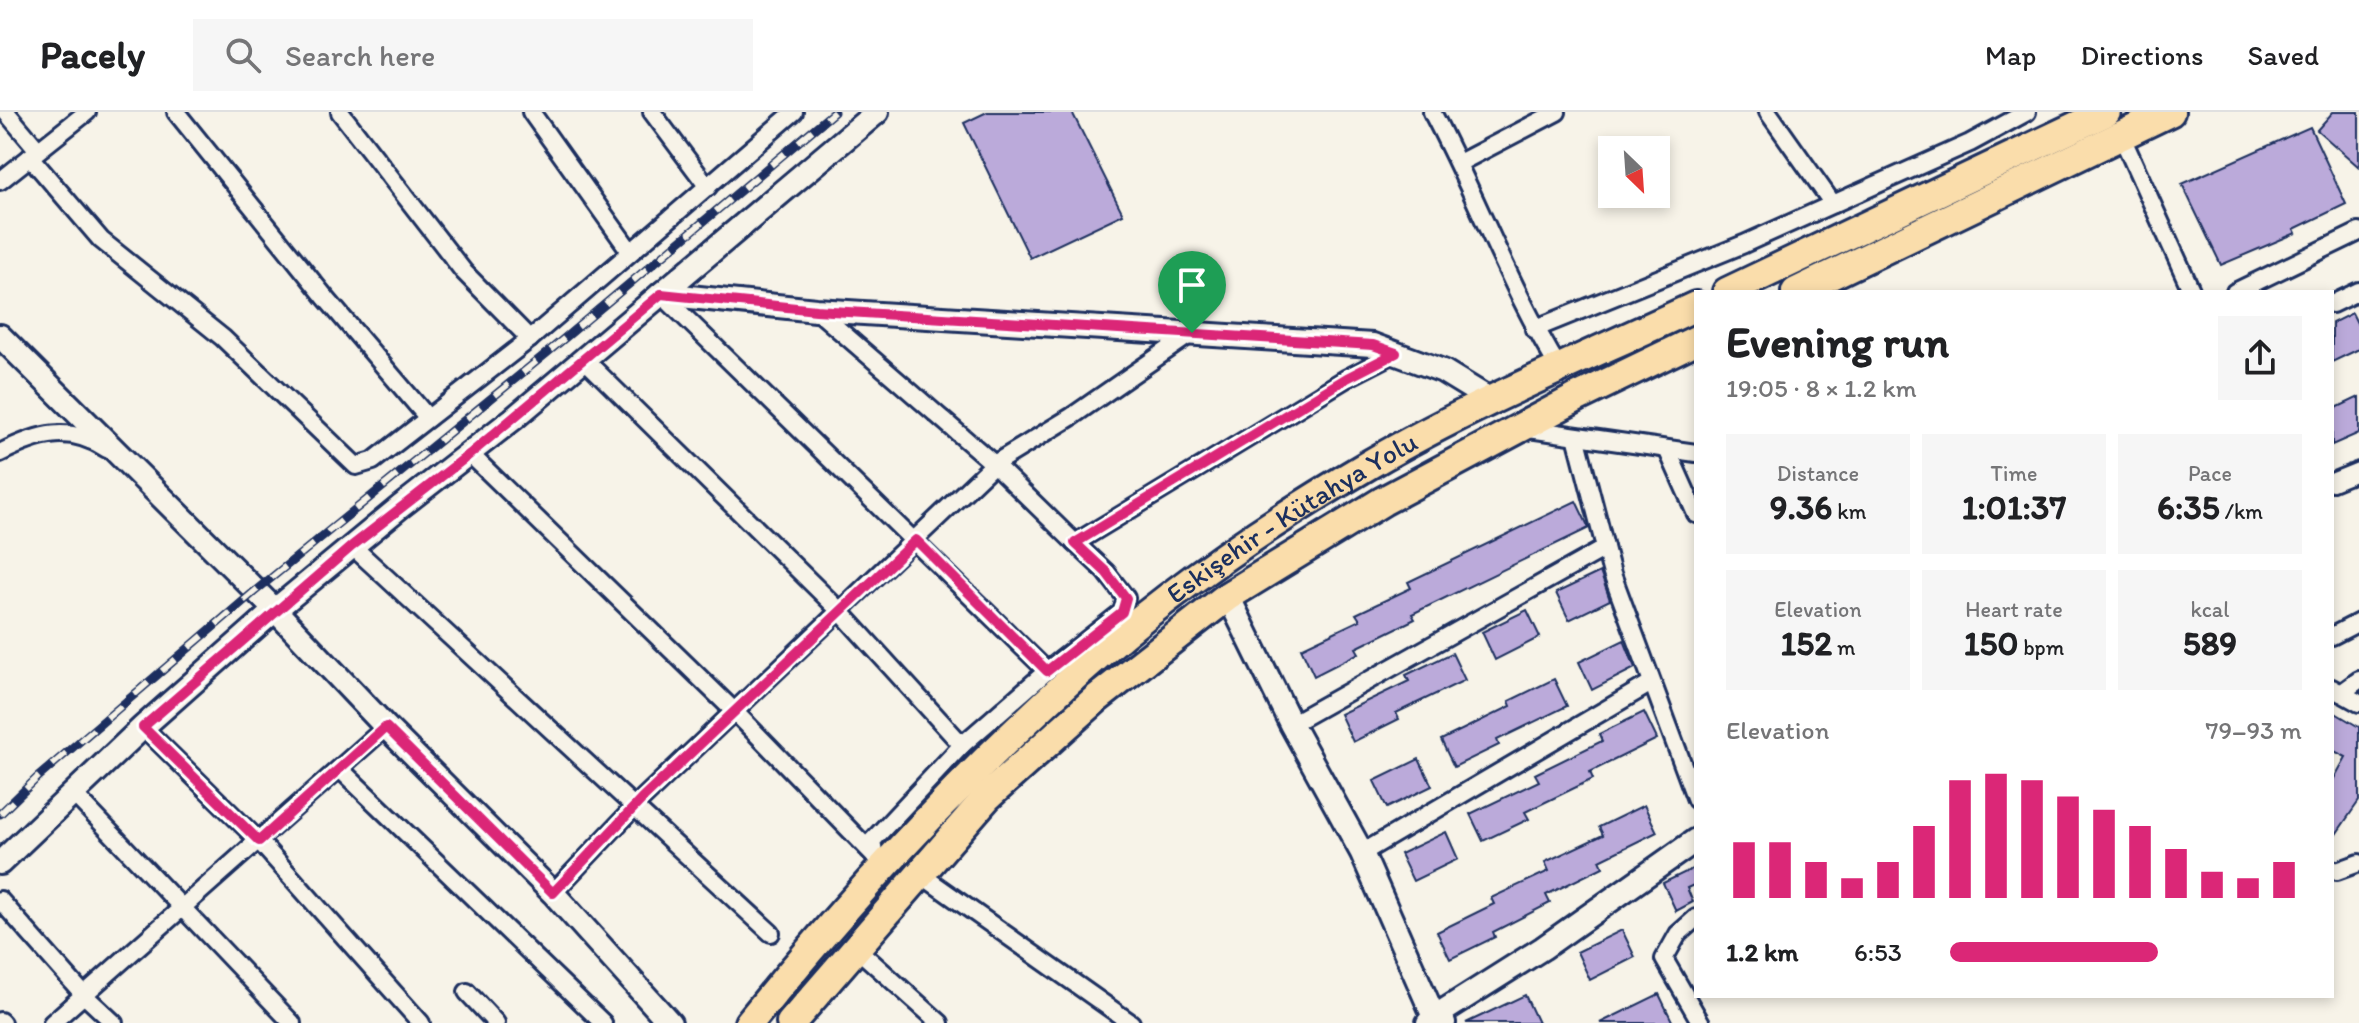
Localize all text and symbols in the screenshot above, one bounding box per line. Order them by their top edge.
search box [193,19,753,91]
text: Pacely [40,32,145,78]
icon: search [221,33,265,77]
text: Search here [285,37,435,74]
text: Map [1985,38,2036,72]
text: Directions [2080,38,2204,72]
text: Saved [2248,38,2319,72]
north arrow [1598,136,1670,208]
map controls [1598,136,1670,208]
pin [1158,251,1226,333]
icon: arrive [1170,263,1214,307]
text: Evening run [1726,315,1949,368]
button: share [2218,316,2302,400]
text: 19:05 · 8 × 1.2 km [1726,372,1917,404]
street label: Eskişehir - Kütahya Yolu [1159,424,1423,610]
text: Distance [1777,460,1859,487]
text: Time [1991,460,2037,487]
text: Pace [2188,460,2232,487]
text: 9.36 [1770,487,1832,528]
text: 1:01:37 [1962,487,2066,528]
text: 6:35 [2157,487,2220,528]
text: km [1832,498,1866,525]
text: /km [2220,498,2263,525]
text: Elevation [1774,596,1862,623]
text: Heart rate [1965,596,2063,623]
text: kcal [2190,596,2230,623]
text: 152 [1781,623,1832,664]
text: 150 [1964,623,2018,664]
text: 589 [2183,623,2237,664]
text: m [1832,634,1855,661]
text: bpm [2018,634,2064,661]
text: Elevation [1726,714,1829,746]
text: 79–93 m [2206,714,2302,746]
text: 1.2 km [1726,936,1798,968]
text: 6:53 [1854,936,1902,968]

